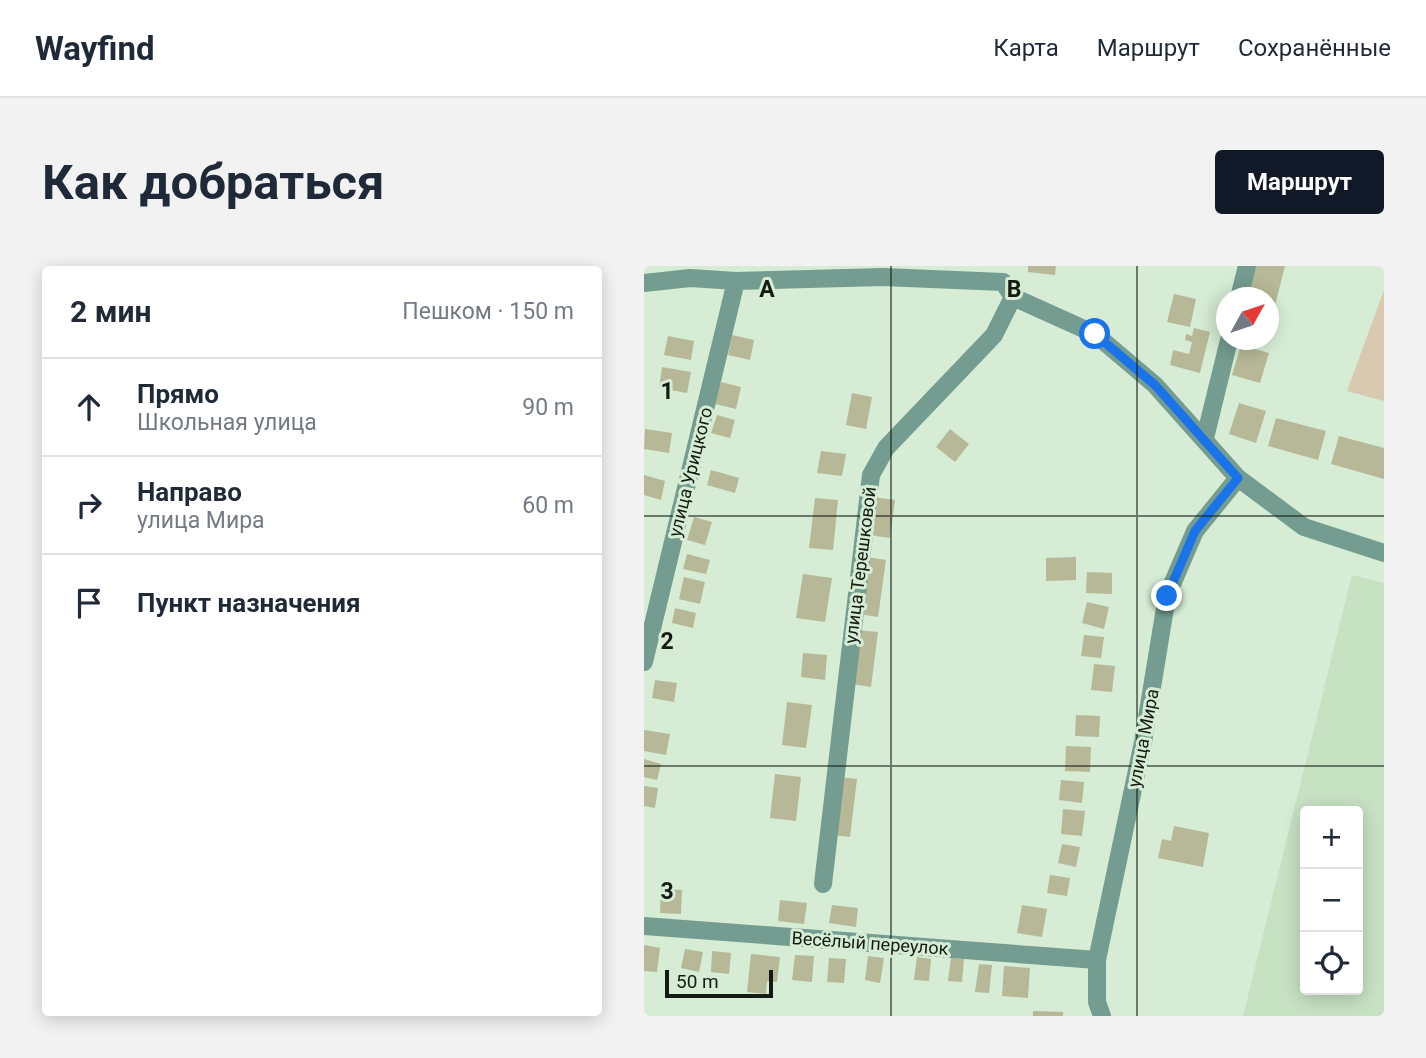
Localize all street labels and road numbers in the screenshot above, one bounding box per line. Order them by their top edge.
street label: улица Урицкого [664,405,716,539]
street label: улица Терешковой [840,485,880,645]
street label: улица Мира [1123,687,1163,789]
street label: Весёлый переулок [791,927,949,959]

